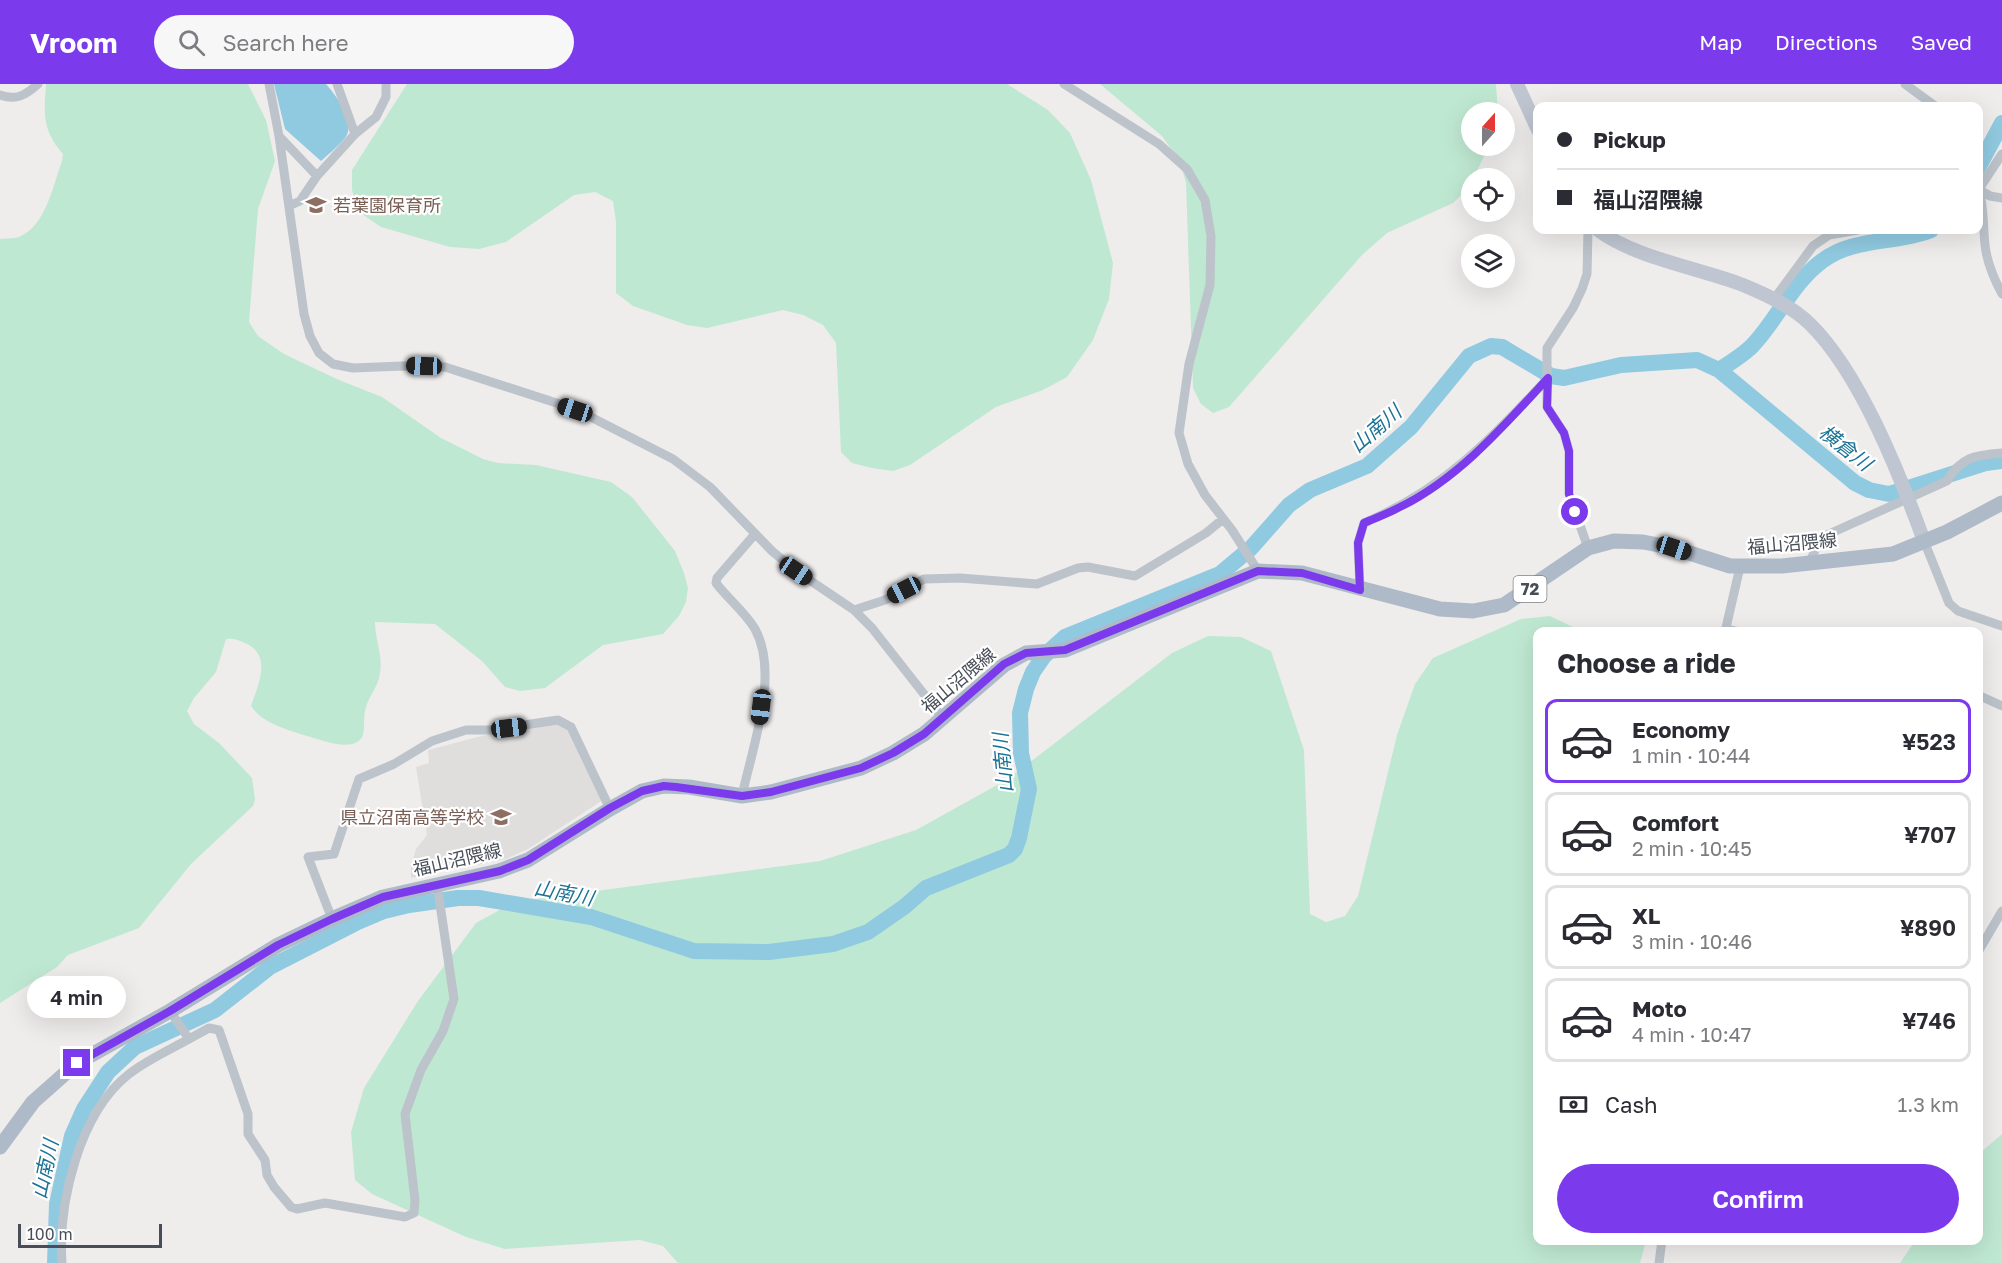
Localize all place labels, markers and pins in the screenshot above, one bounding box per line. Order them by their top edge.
school or university icon: 若葉園保育所 [304,193,328,217]
place label: 若葉園保育所 [333,194,441,216]
school or university icon: 県立沼南高等学校 [489,805,513,829]
place label: 県立沼南高等学校 [340,806,484,828]

